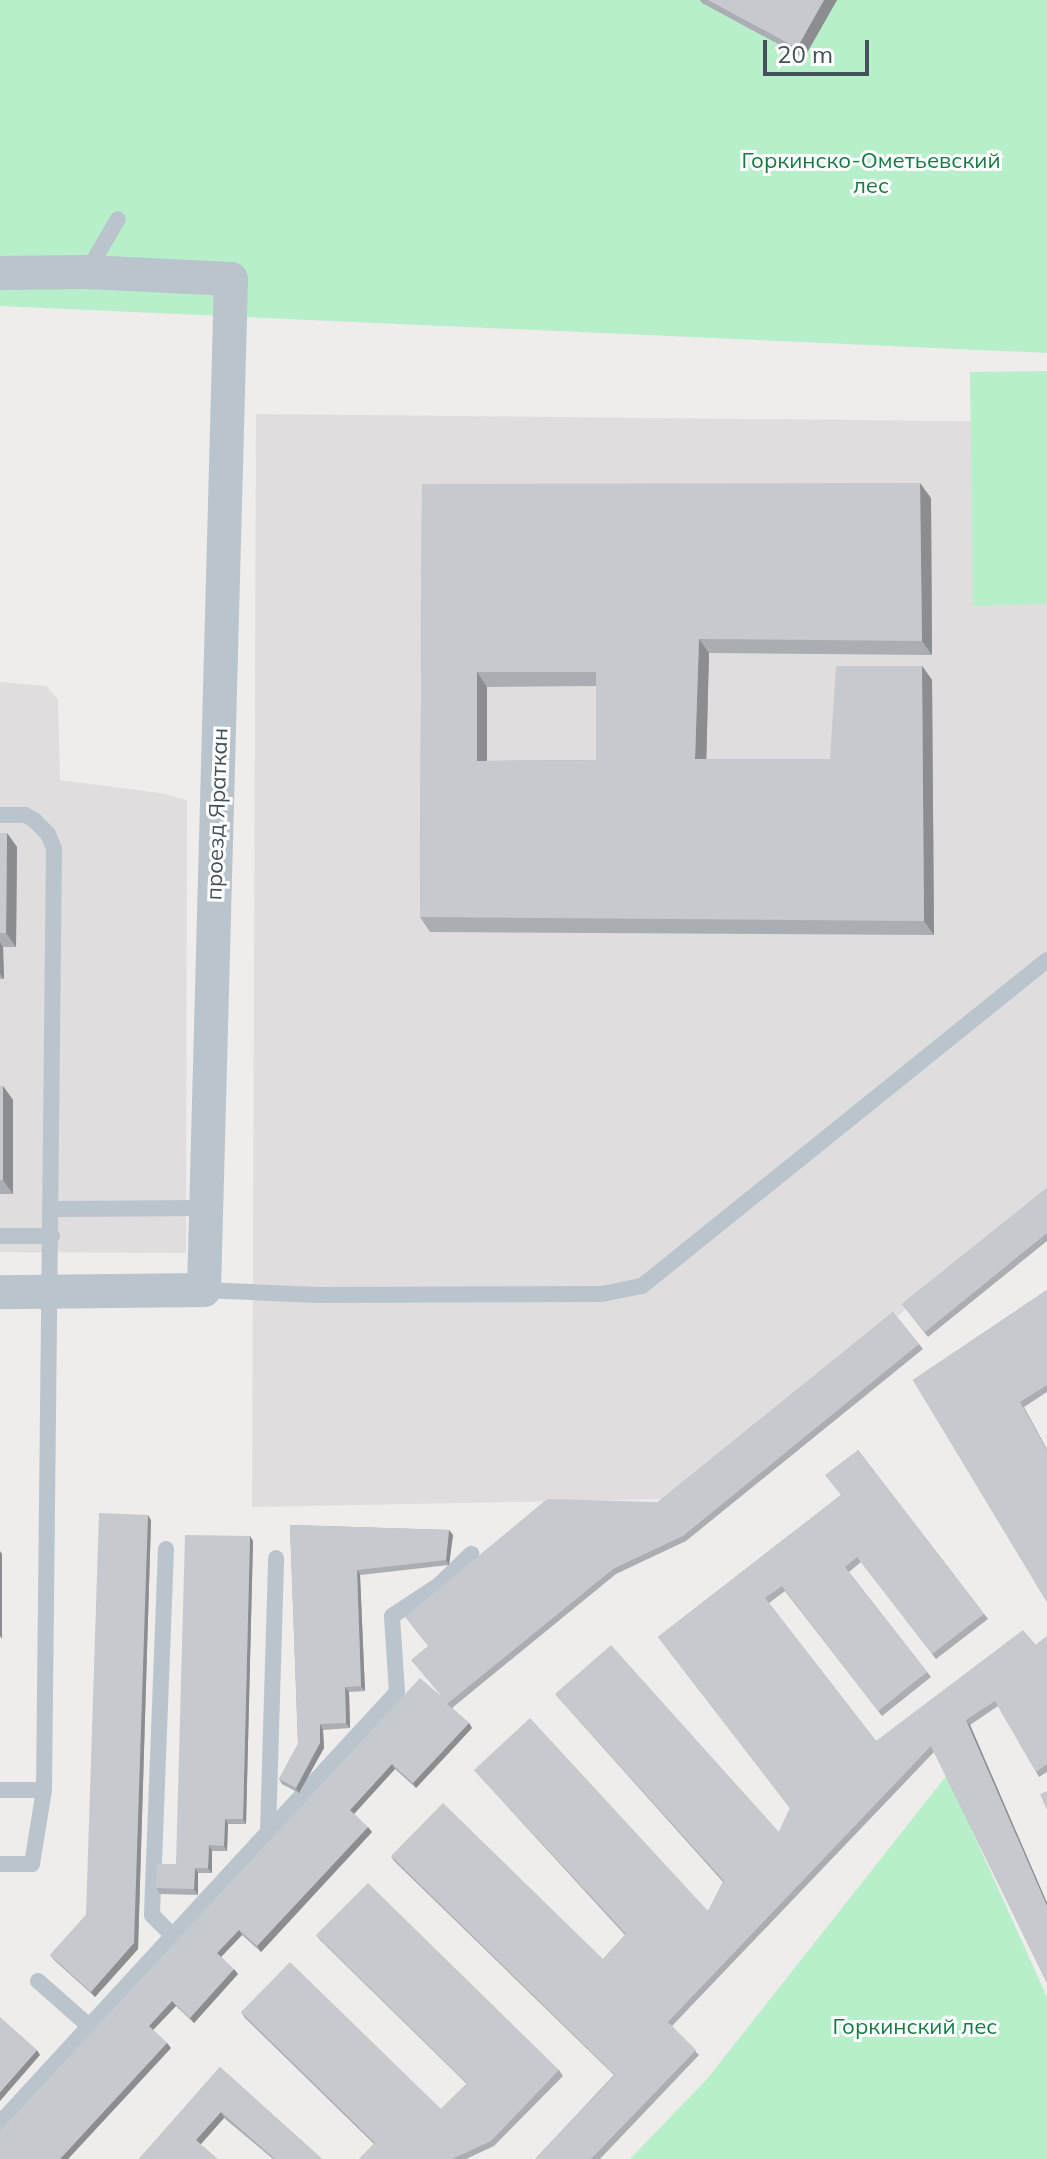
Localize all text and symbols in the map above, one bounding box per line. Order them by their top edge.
scale bar [767,24,873,74]
text: 20 m [777,39,833,69]
park label: Горкинско-Ометьевский лес [742,147,1000,198]
street label: проезд Яраткан [201,727,233,901]
park label: Горкинский лес [833,2014,997,2040]

